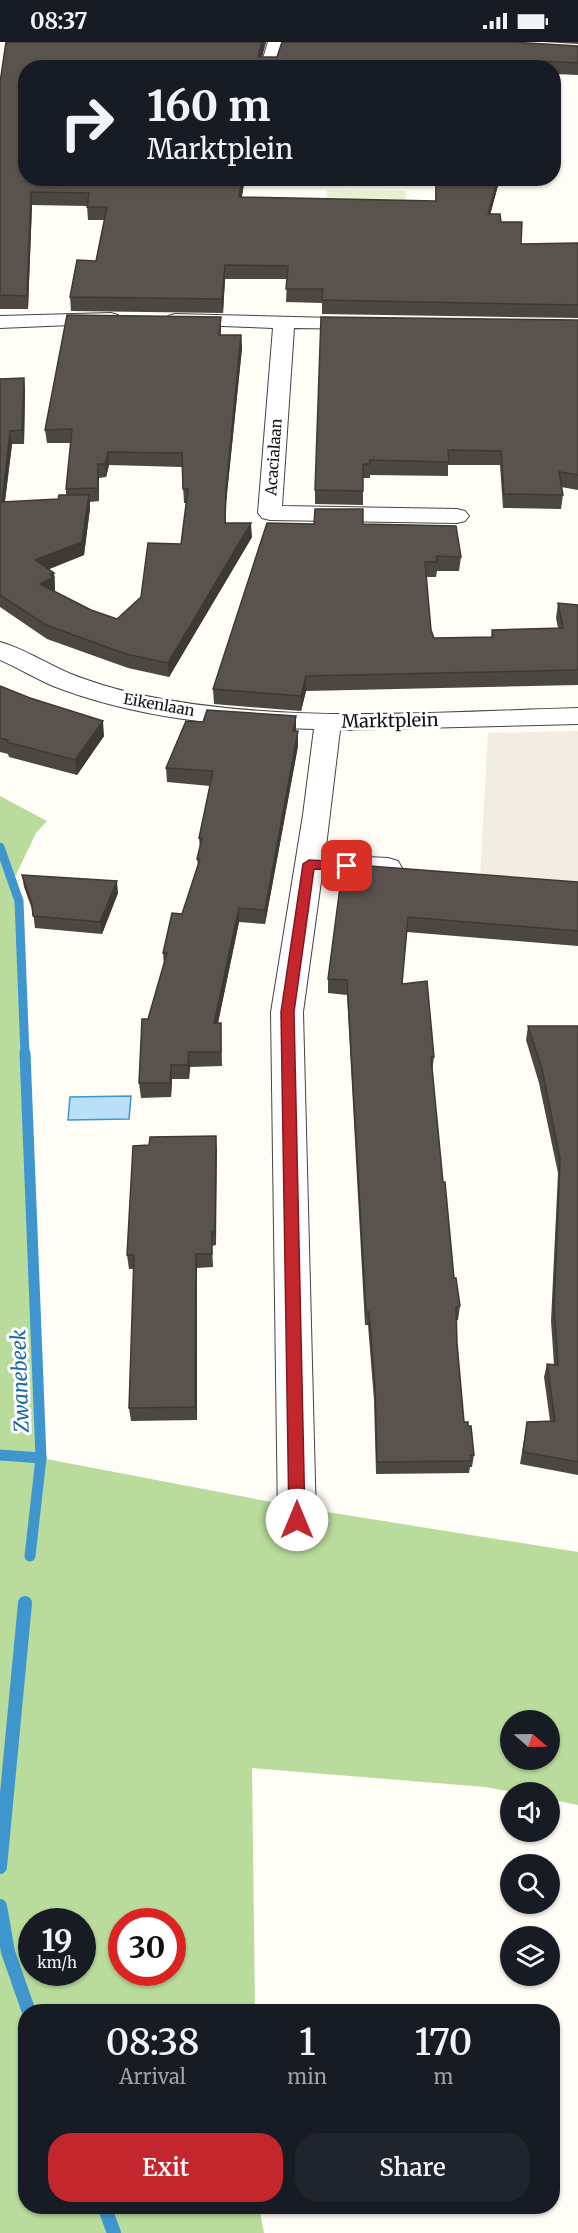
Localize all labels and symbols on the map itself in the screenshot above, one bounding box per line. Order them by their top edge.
street label: Acacialaan [261,418,286,497]
street label: Eikenlaan [122,689,196,720]
street label: Marktplein [341,708,439,733]
pin [321,840,372,891]
water label: Zwanebeek [5,1329,34,1434]
position arrow [265,1488,329,1552]
north arrow [500,1710,560,1770]
speed limit sign: 30 [108,1908,186,1986]

